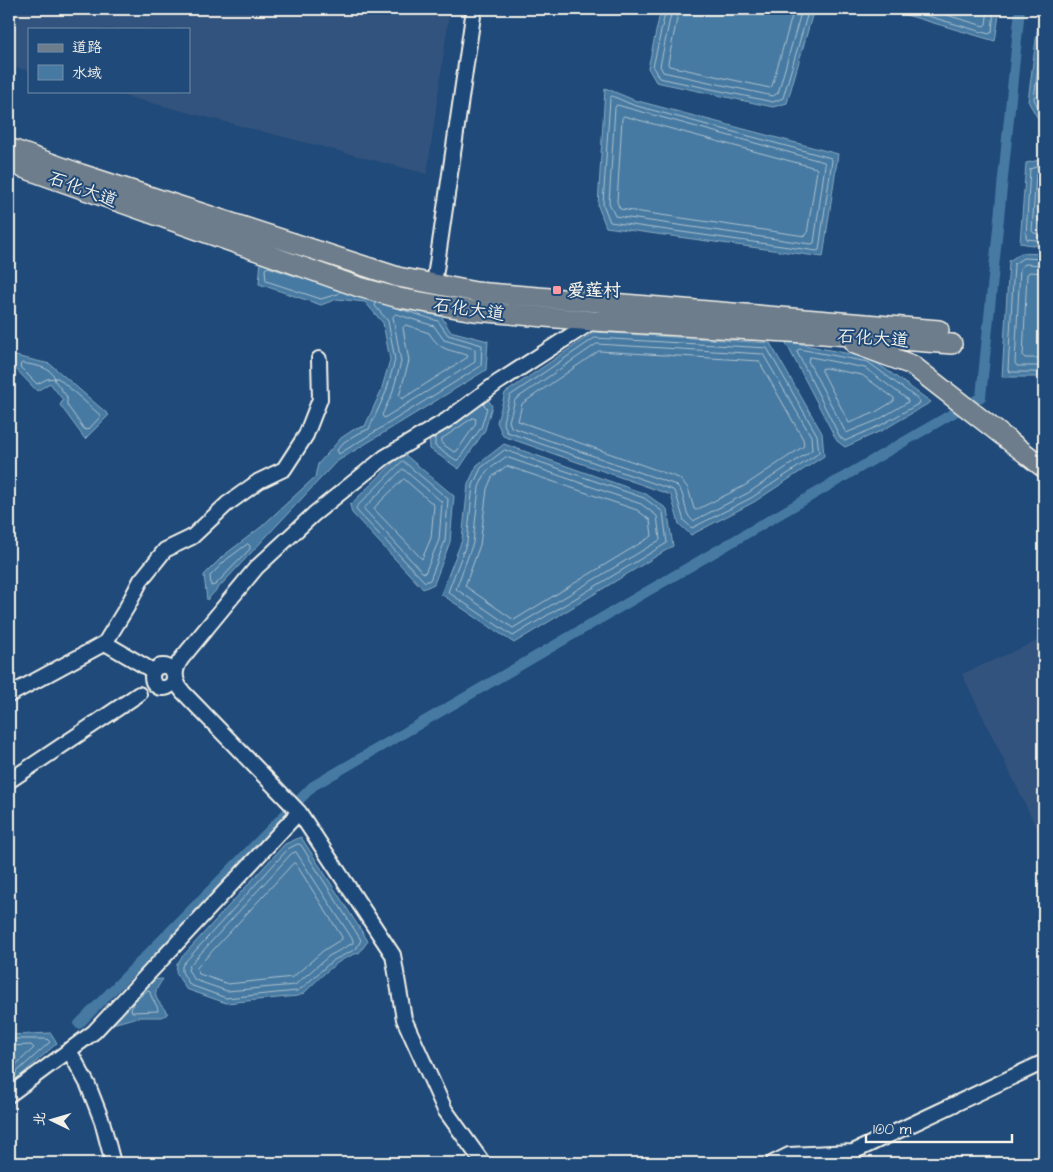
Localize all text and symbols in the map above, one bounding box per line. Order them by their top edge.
legend [28,28,190,92]
text: 道路 [72,37,102,58]
text: 水域 [72,63,102,84]
street label: 石化大道 [45,165,121,214]
place label: 爱莲村 [567,278,621,303]
marker: 爱莲村 [551,284,563,296]
street label: 石化大道 [432,292,506,327]
street label: 石化大道 [836,324,910,353]
north arrow [28,1094,78,1144]
text: 北 [29,1111,51,1127]
scale bar [866,1112,1012,1144]
text: 100 m [873,1119,912,1140]

